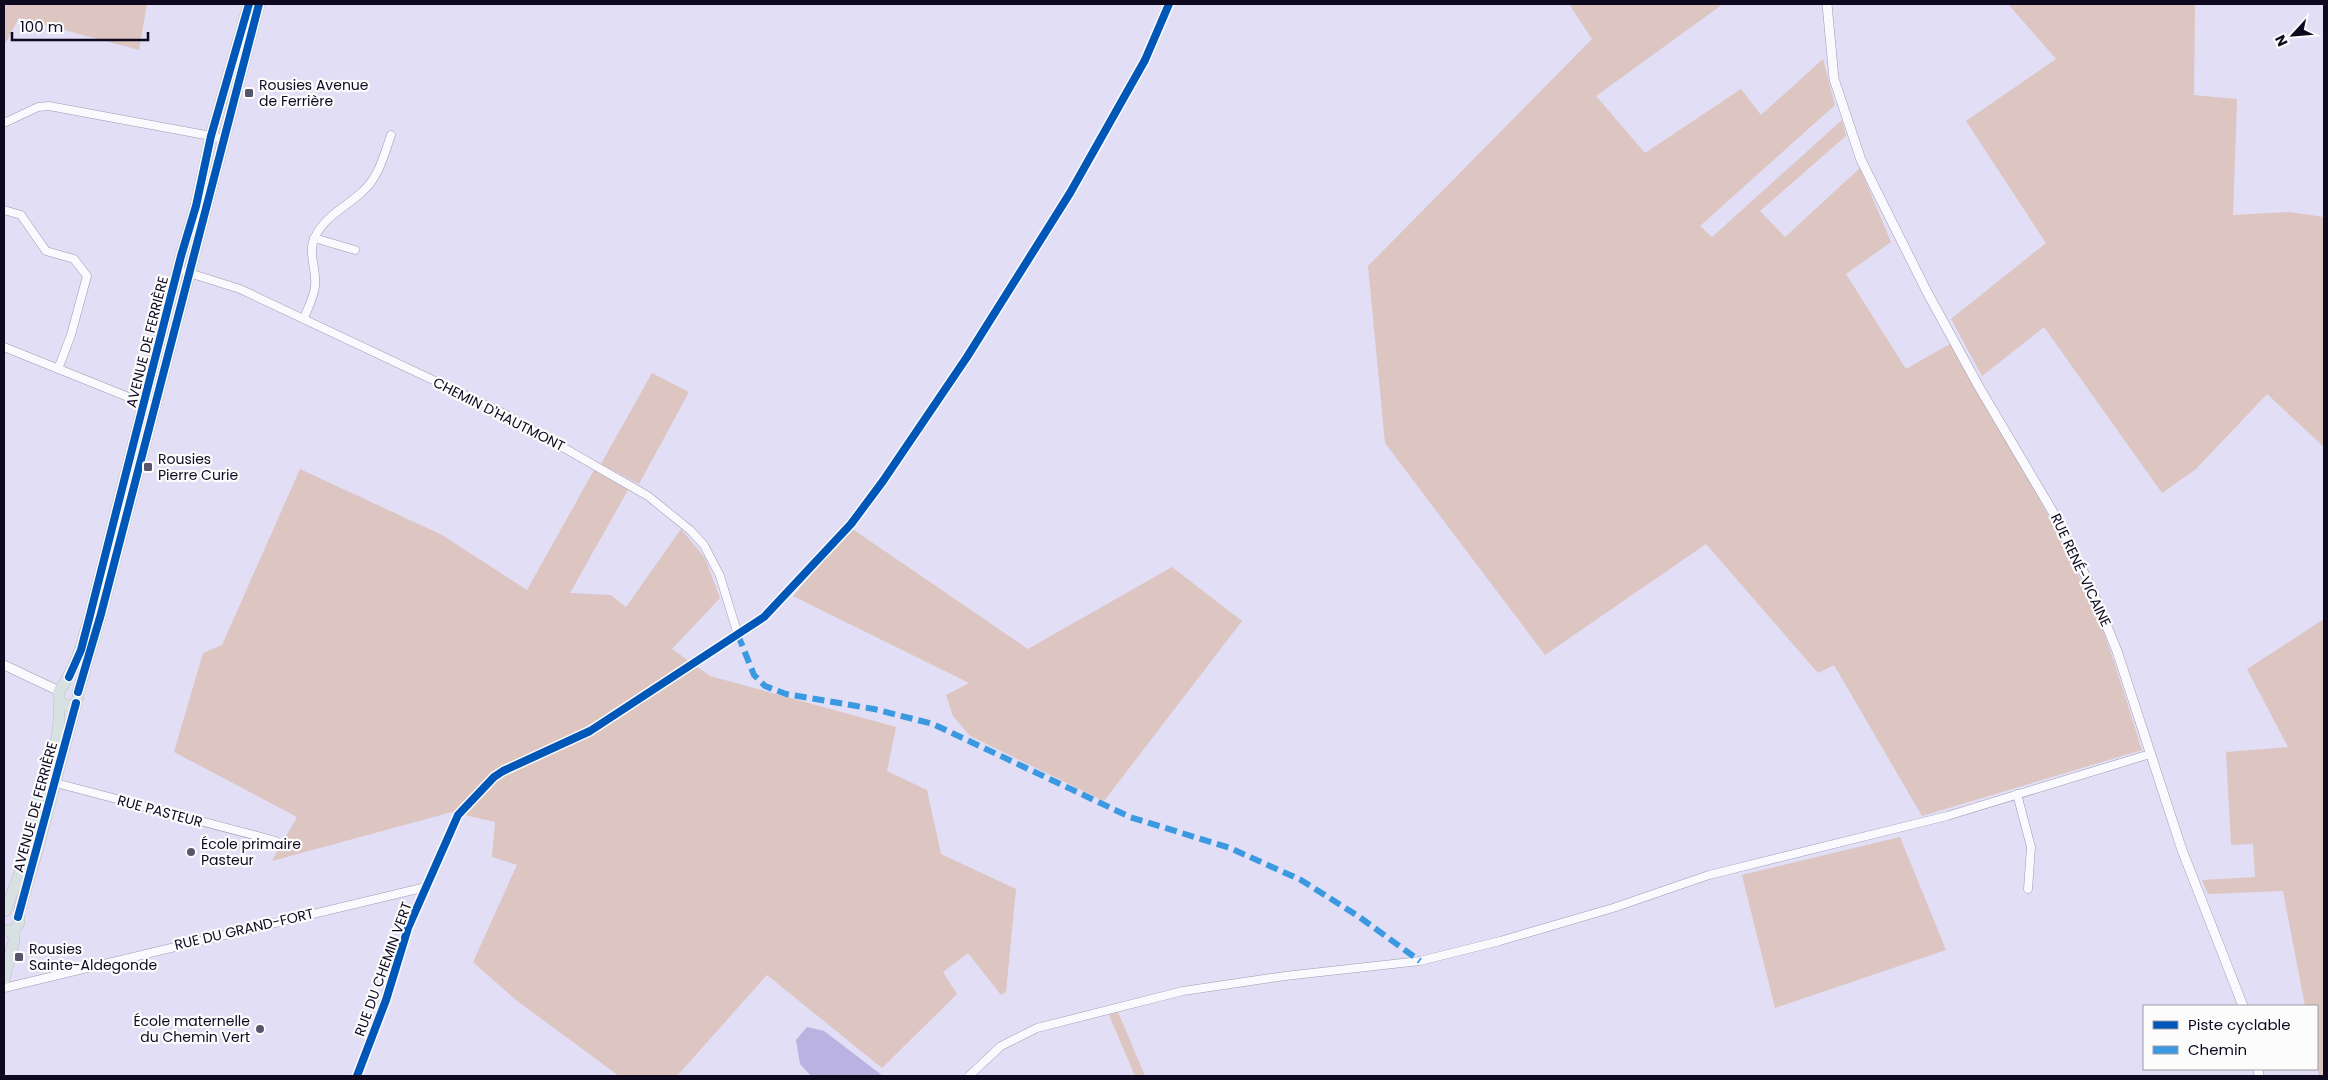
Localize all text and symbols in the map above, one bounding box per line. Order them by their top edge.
scale bar [12,10,149,42]
north arrow [2268,10,2318,60]
text: 100 m [20,16,63,37]
text: N [2270,32,2293,50]
place label: Rousies Avenue de Ferrière [259,75,369,111]
marker: Rousies Avenue de Ferrière [243,87,255,99]
street label: AVENUE DE FERRIÈRE [121,274,173,410]
street label: CHEMIN D'HAUTMONT [430,372,569,456]
place label: Rousies Pierre Curie [158,449,239,485]
marker: Rousies Pierre Curie [142,461,154,473]
street label: RUE RENÉ-VICAINE [2046,510,2116,630]
street label: AVENUE DE FERRIÈRE [8,739,62,875]
street label: RUE PASTEUR [115,790,205,832]
place label: École primaire Pasteur [201,834,301,870]
marker: École primaire Pasteur [185,846,197,858]
street label: RUE DU CHEMIN VERT [349,899,417,1039]
street label: RUE DU GRAND-FORT [172,903,316,955]
place label: Rousies Sainte-Aldegonde [29,939,157,975]
marker: Rousies Sainte-Aldegonde [13,951,25,963]
legend [2143,1005,2318,1070]
place label: École maternelle du Chemin Vert [133,1011,250,1047]
text: Piste cyclable [2188,1014,2291,1035]
marker: École maternelle du Chemin Vert [254,1023,266,1035]
text: Chemin [2188,1039,2247,1060]

